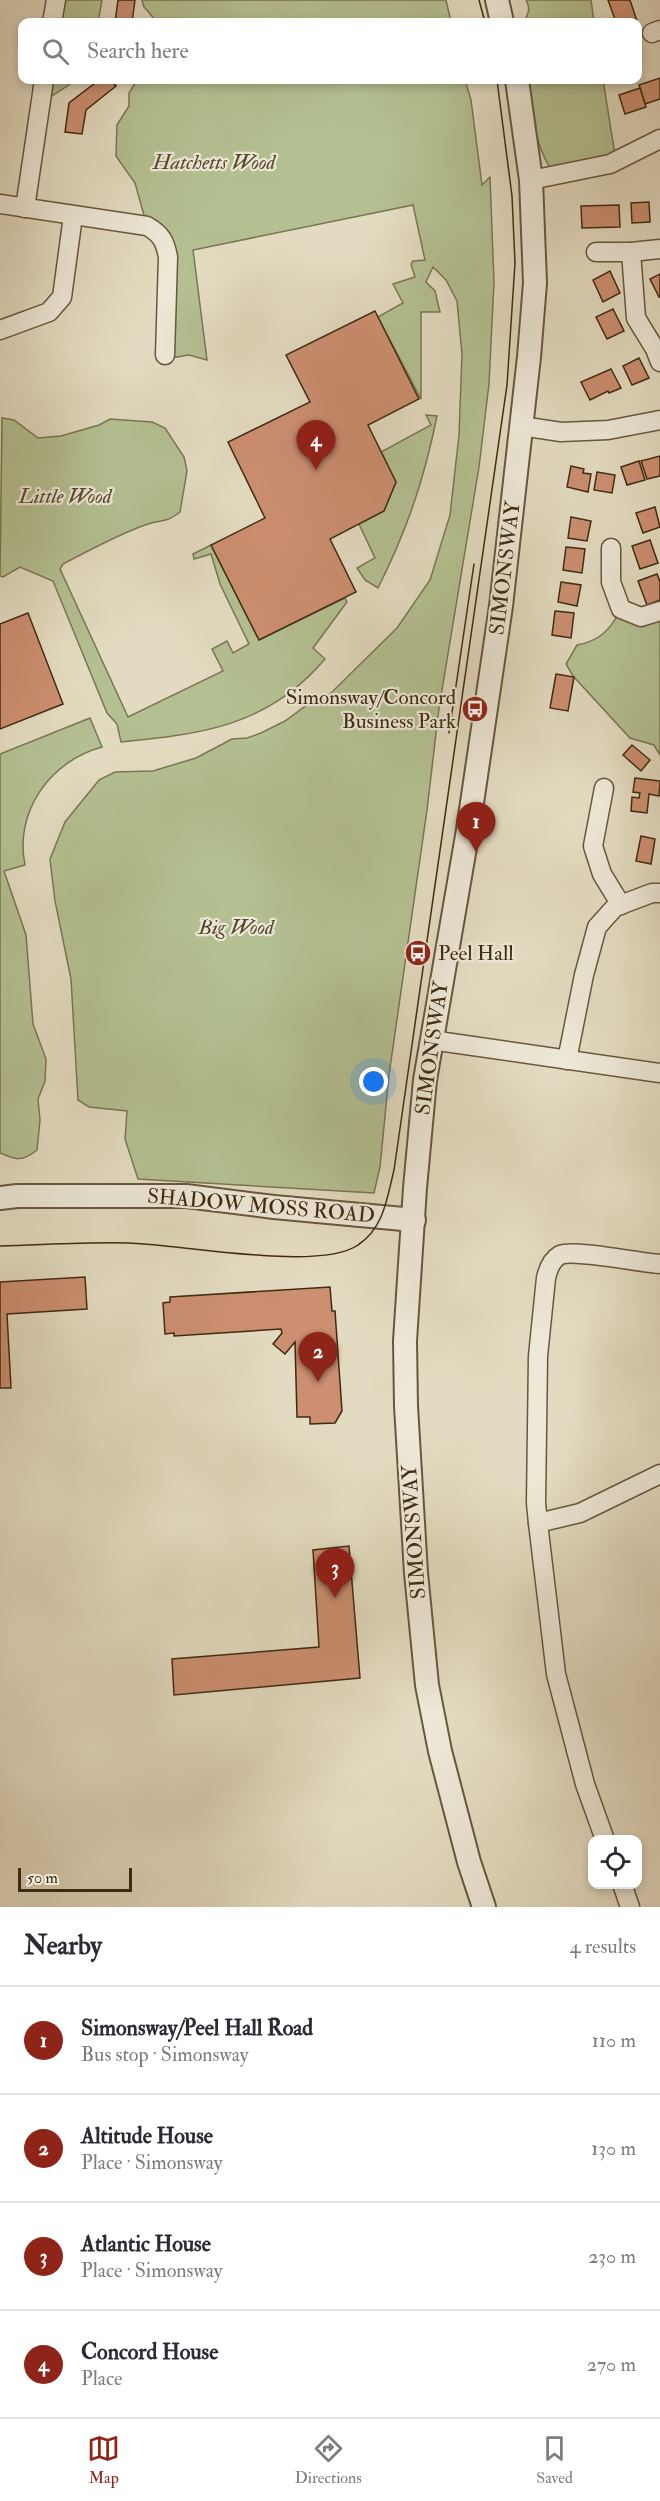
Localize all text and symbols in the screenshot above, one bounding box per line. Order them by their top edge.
search box [18,18,642,84]
icon: search [39,35,72,68]
text: Search here [87,37,189,65]
park label: Hatchetts Wood [152,149,276,176]
pin: 4 [296,420,336,470]
park label: Little Wood [17,483,113,510]
street label: SIMONSWAY [483,499,527,637]
place label: Simonsway/Concord Business Park [286,684,457,735]
bus stop icon: Simonsway/Concord Business Park [460,694,490,724]
pin: 1 [456,802,496,852]
park label: Big Wood [197,914,275,941]
bus stop icon: Peel Hall [403,938,433,968]
place label: Peel Hall [438,940,514,967]
street label: SIMONSWAY [409,979,455,1117]
your location [359,1067,388,1096]
street label: SHADOW MOSS ROAD [146,1183,376,1229]
pin: 2 [298,1332,338,1382]
street label: SIMONSWAY [396,1463,432,1600]
pin: 3 [316,1548,354,1598]
map controls [588,1835,642,1889]
button: locate [588,1835,642,1889]
scale bar [18,1865,132,1892]
text: 50 m [27,1868,58,1888]
text: Nearby [24,1930,102,1962]
text: 4 results [570,1934,636,1959]
text: Simonsway/Peel Hall Road [81,2014,313,2042]
text: 1 [40,2028,47,2053]
text: 110 m [592,2028,636,2053]
text: Bus stop · Simonsway [81,2042,249,2067]
text: Altitude House [81,2122,213,2150]
text: 2 [38,2136,49,2161]
text: 130 m [591,2136,636,2161]
text: Place · Simonsway [81,2150,223,2175]
text: Atlantic House [81,2230,211,2258]
text: 3 [40,2244,47,2269]
text: 230 m [588,2244,636,2269]
text: Place · Simonsway [81,2258,223,2283]
text: Concord House [81,2338,218,2366]
text: 4 [38,2352,49,2377]
text: 270 m [587,2352,636,2377]
text: Place [81,2366,122,2391]
tab: Map [87,2432,120,2488]
tab: Directions [295,2432,362,2488]
tab: Saved [536,2432,573,2488]

